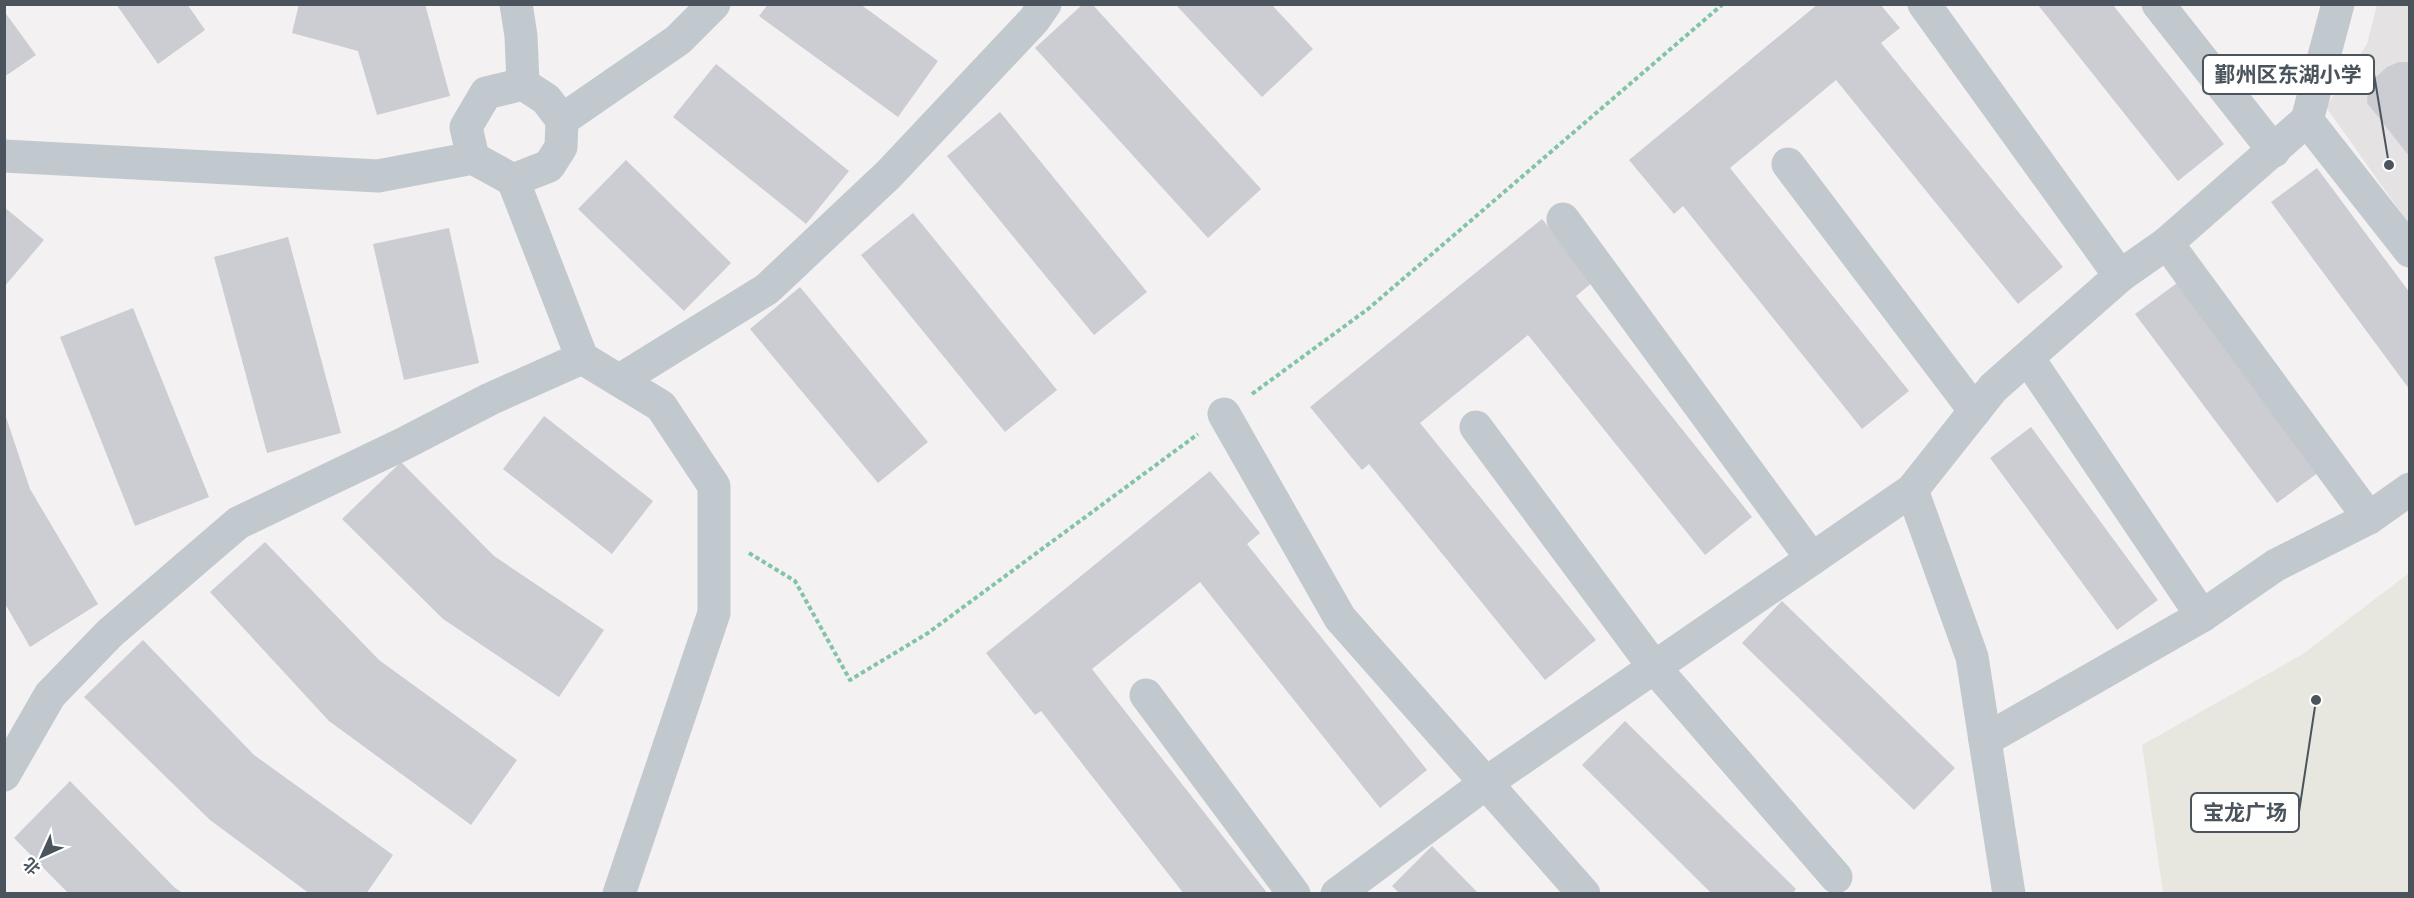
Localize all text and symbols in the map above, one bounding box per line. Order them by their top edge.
callout: 鄞州区东湖小学 [2203,55,2374,94]
text: 鄞州区东湖小学 [2215,61,2362,89]
callout: 宝龙广场 [2191,793,2299,832]
text: 宝龙广场 [2203,799,2287,827]
north arrow [12,826,72,886]
text: 北 [19,853,45,879]

